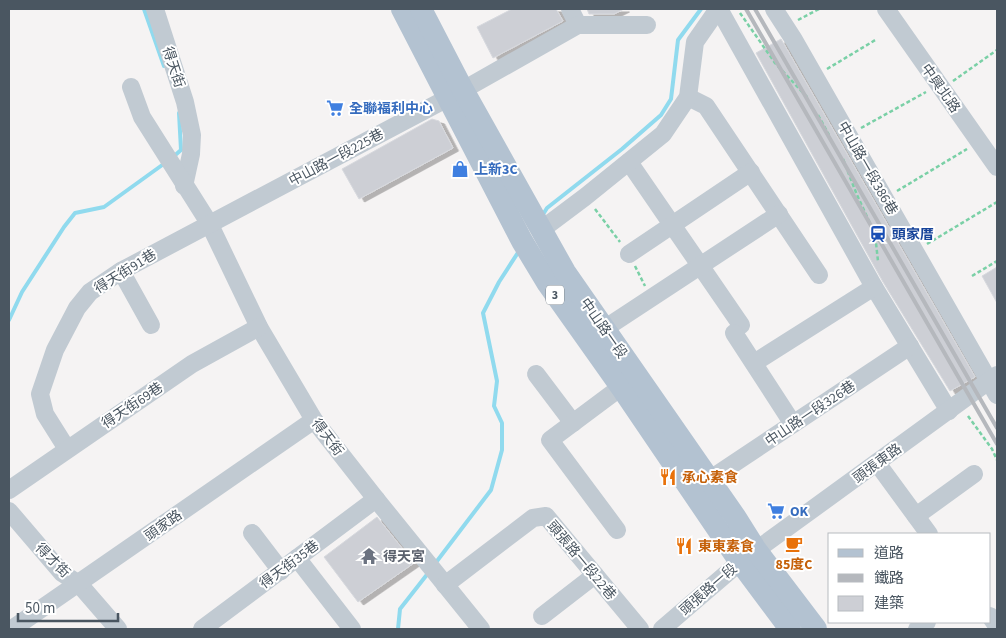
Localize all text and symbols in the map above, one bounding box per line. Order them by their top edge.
street label: 得天街 [157,44,189,90]
street label: 中興北路 [916,60,964,117]
supermarket icon: 全聯福利中心 [325,98,345,118]
place label: 全聯福利中心 [349,99,433,119]
street label: 中山路一段386巷 [832,118,902,219]
street label: 中山路一段225巷 [285,124,387,191]
shop icon: 上新3C [450,159,470,179]
place label: 上新3C [474,160,518,180]
station icon: 頭家厝 [868,224,888,244]
place label: 頭家厝 [892,225,934,245]
street label: 得天街91巷 [91,245,160,299]
road number: 3 [546,286,564,304]
street label: 中山路一段 [575,294,631,363]
street label: 中山路一段326巷 [761,376,860,451]
street label: 得天街69巷 [98,378,167,434]
street label: 得天街 [307,415,348,460]
street label: 頭張東路 [849,439,906,488]
restaurant icon: 承心素食 [658,467,678,487]
place label: 承心素食 [682,468,738,488]
supermarket icon: OK [766,501,786,521]
place label: OK [790,502,809,522]
street label: 頭家路 [141,506,187,546]
street label: 頭張路一段22巷 [542,517,620,605]
legend [828,533,991,623]
cafe icon: 85度C [784,534,804,554]
street label: 得天街35巷 [256,536,324,594]
restaurant icon: 東東素食 [674,536,694,556]
place label: 東東素食 [698,537,754,557]
street label: 得才街 [30,539,74,583]
text: 道路 [874,543,904,564]
temple icon: 得天宮 [359,546,379,566]
place label: 得天宮 [383,547,425,567]
place label: 85度C [776,555,812,575]
street label: 頭張路一段 [676,559,742,620]
text: 鐵路 [874,568,904,589]
scale bar [18,590,118,622]
text: 建築 [874,593,904,614]
text: 50 m [25,598,55,619]

